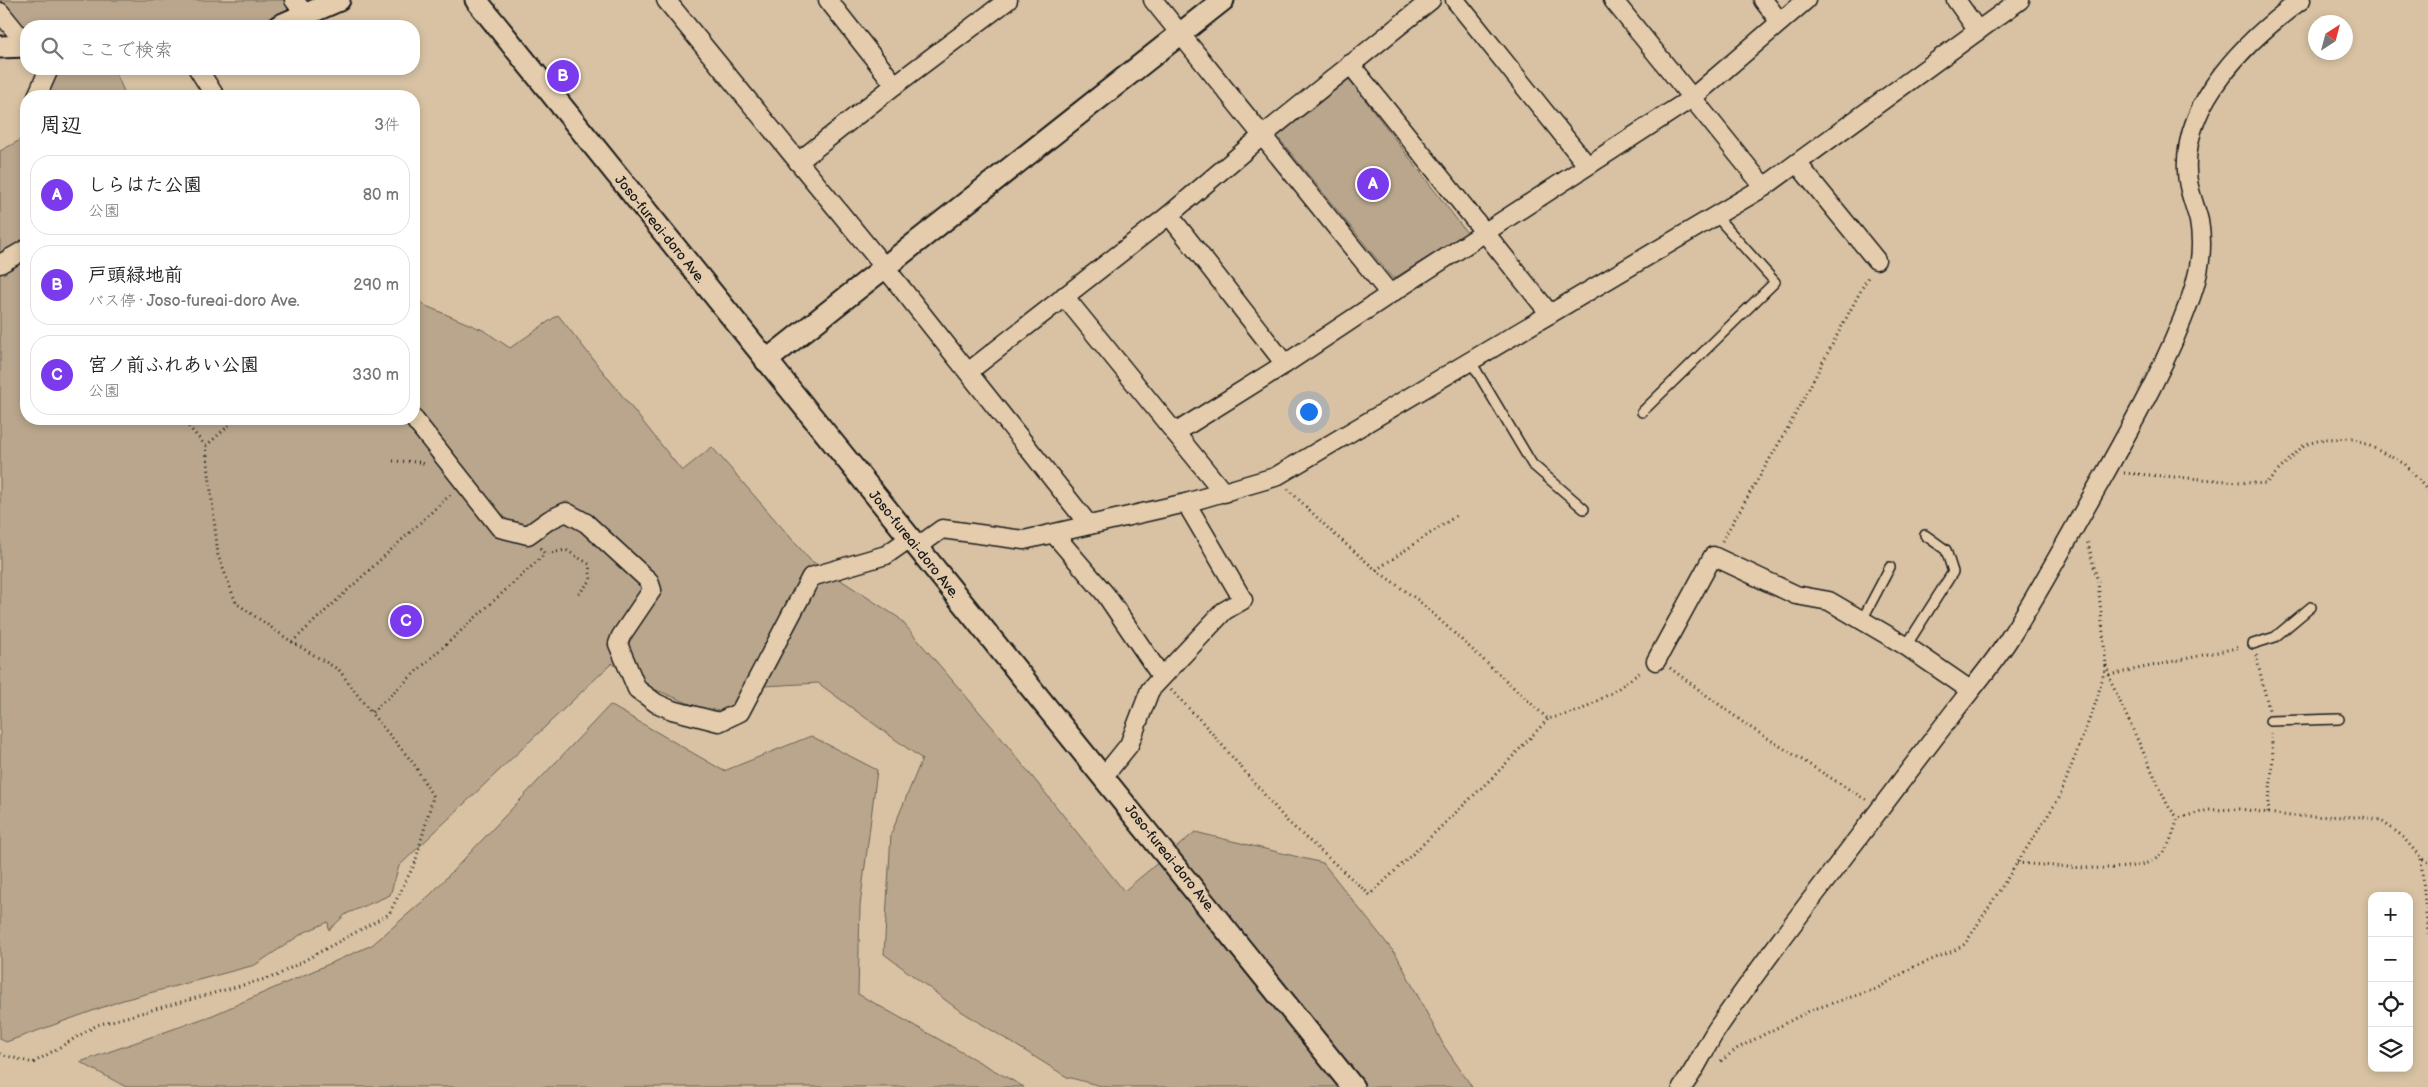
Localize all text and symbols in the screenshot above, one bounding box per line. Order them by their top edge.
north arrow [2308,15,2353,60]
search box [20,20,420,75]
icon: search [38,34,66,62]
text: ここで検索 [78,39,173,62]
pin: B [547,57,579,95]
text: 周辺 [40,113,82,138]
text: 3件 [374,116,400,135]
pin: A [1357,165,1389,203]
street label: Joso-fureai-doro Ave. [611,172,709,287]
text: しらはた公園 [88,174,202,197]
text: A [52,186,62,205]
text: 80 m [363,186,399,205]
text: 公園 [88,202,120,221]
text: 戸頭緑地前 [88,264,183,287]
text: B [51,276,63,295]
text: 290 m [353,276,399,295]
text: バス停 · Joso-fureai-doro Ave. [88,292,300,311]
text: 宮ノ前ふれあい公園 [88,354,259,377]
text: C [51,366,63,385]
text: 330 m [352,366,399,385]
text: 公園 [88,382,120,401]
your location [1296,399,1322,425]
street label: Joso-fureai-doro Ave. [865,487,963,602]
pin: C [390,602,422,640]
street label: Joso-fureai-doro Ave. [1121,801,1219,916]
map controls [2368,892,2413,1072]
button: + [2368,892,2413,937]
button: − [2368,937,2413,982]
button: locate [2368,982,2413,1027]
button: layers [2368,1027,2413,1072]

